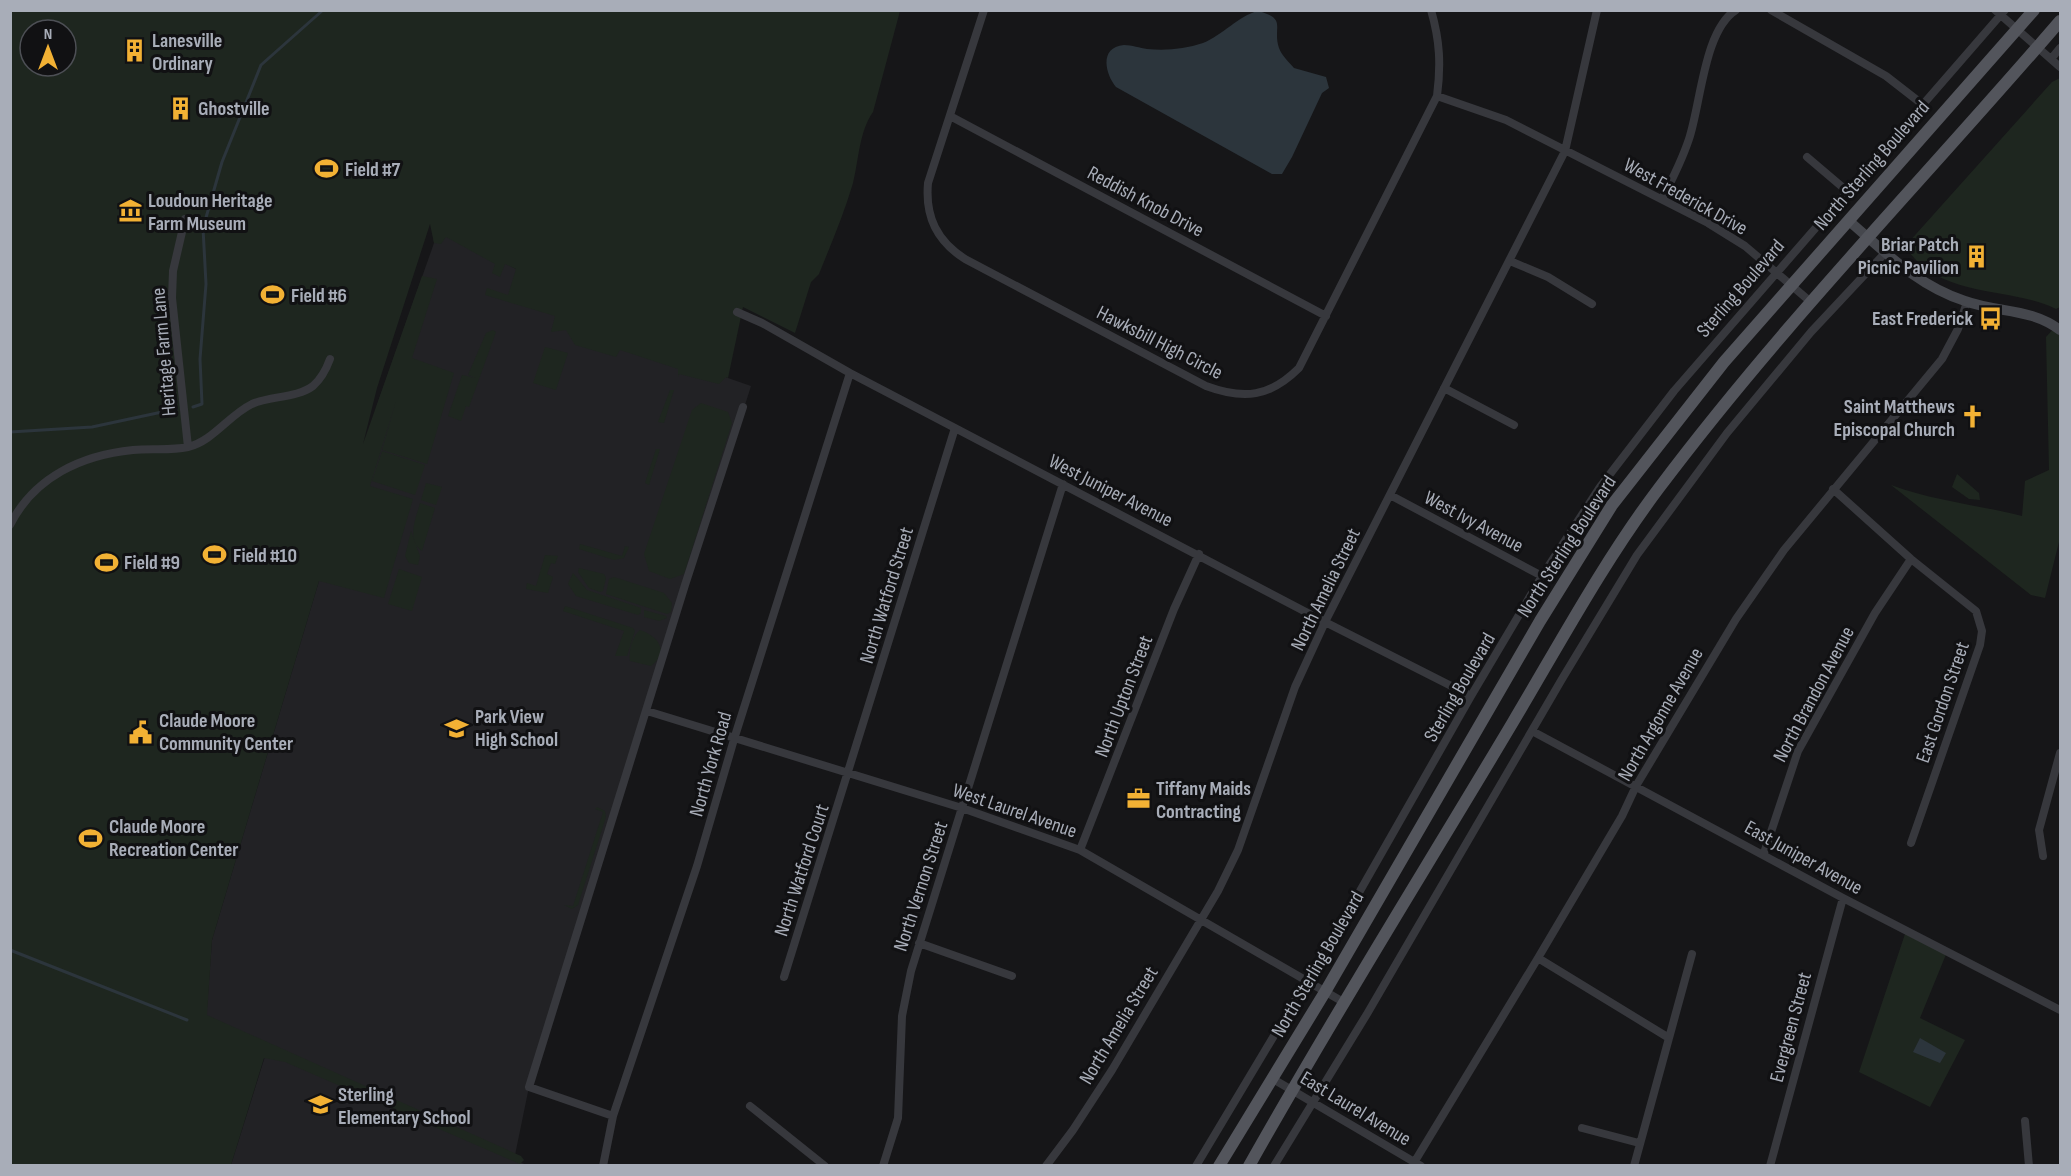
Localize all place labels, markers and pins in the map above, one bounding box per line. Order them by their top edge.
place label: Lanesville Ordinary [152,29,222,76]
building icon: Lanesville Ordinary [121,38,147,64]
building icon: Ghostville [167,95,193,121]
place label: Ghostville [198,97,270,121]
sports icon: Field #7 [314,156,340,182]
place label: Field #7 [345,158,401,182]
place label: Loudoun Heritage Farm Museum [148,189,272,236]
museum icon: Loudoun Heritage Farm Museum [117,198,143,224]
place label: Briar Patch Picnic Pavilion [1858,233,1959,280]
building icon: Briar Patch Picnic Pavilion [1964,243,1990,269]
sports icon: Field #6 [260,282,286,308]
place label: Field #6 [291,284,347,308]
bus stop icon: East Frederick [1978,305,2004,331]
place label: East Frederick [1872,307,1974,331]
place label: Saint Matthews Episcopal Church [1834,395,1955,442]
church icon: Saint Matthews Episcopal Church [1960,404,1986,430]
sports icon: Field #10 [202,542,228,568]
place label: Field #10 [233,544,297,568]
sports icon: Field #9 [93,549,119,575]
place label: Field #9 [124,551,180,575]
place label: Park View High School [475,705,558,752]
place label: Claude Moore Community Center [159,709,293,756]
school or university icon: Park View High School [444,715,470,741]
public building icon: Claude Moore Community Center [128,719,154,745]
place label: Tiffany Maids Contracting [1156,777,1251,824]
office icon: Tiffany Maids Contracting [1125,786,1151,812]
place label: Claude Moore Recreation Center [109,815,238,862]
sports icon: Claude Moore Recreation Center [78,825,104,851]
place label: Sterling Elementary School [338,1083,471,1130]
school or university icon: Sterling Elementary School [307,1092,333,1118]

